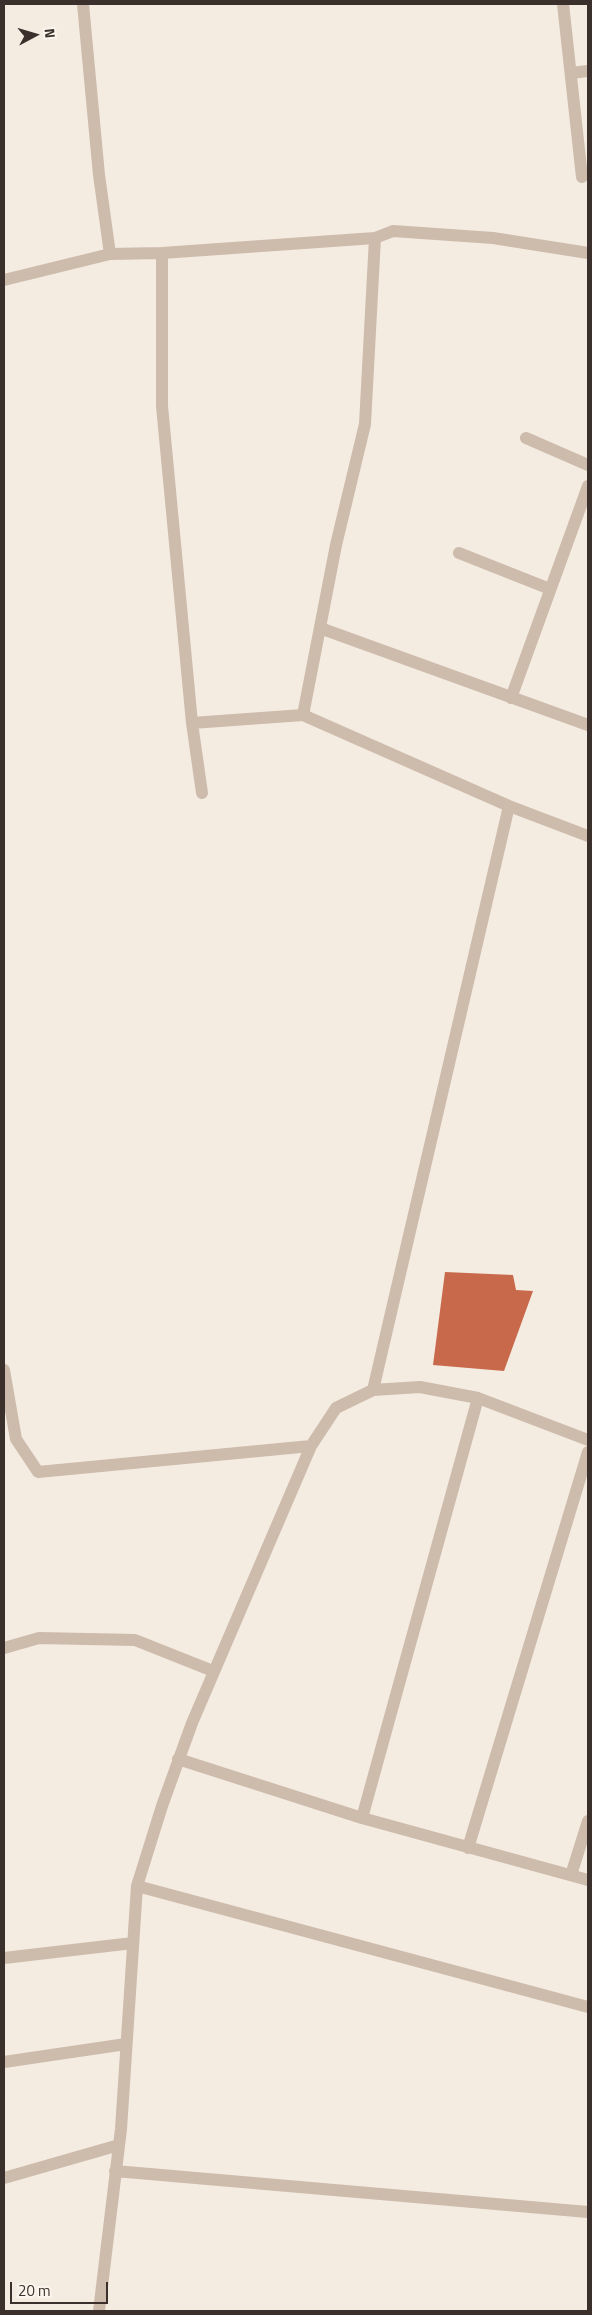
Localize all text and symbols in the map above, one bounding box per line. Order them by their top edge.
north arrow [10,10,60,60]
text: N [39,27,61,39]
scale bar [12,2272,110,2304]
text: 20 m [18,2279,51,2302]

